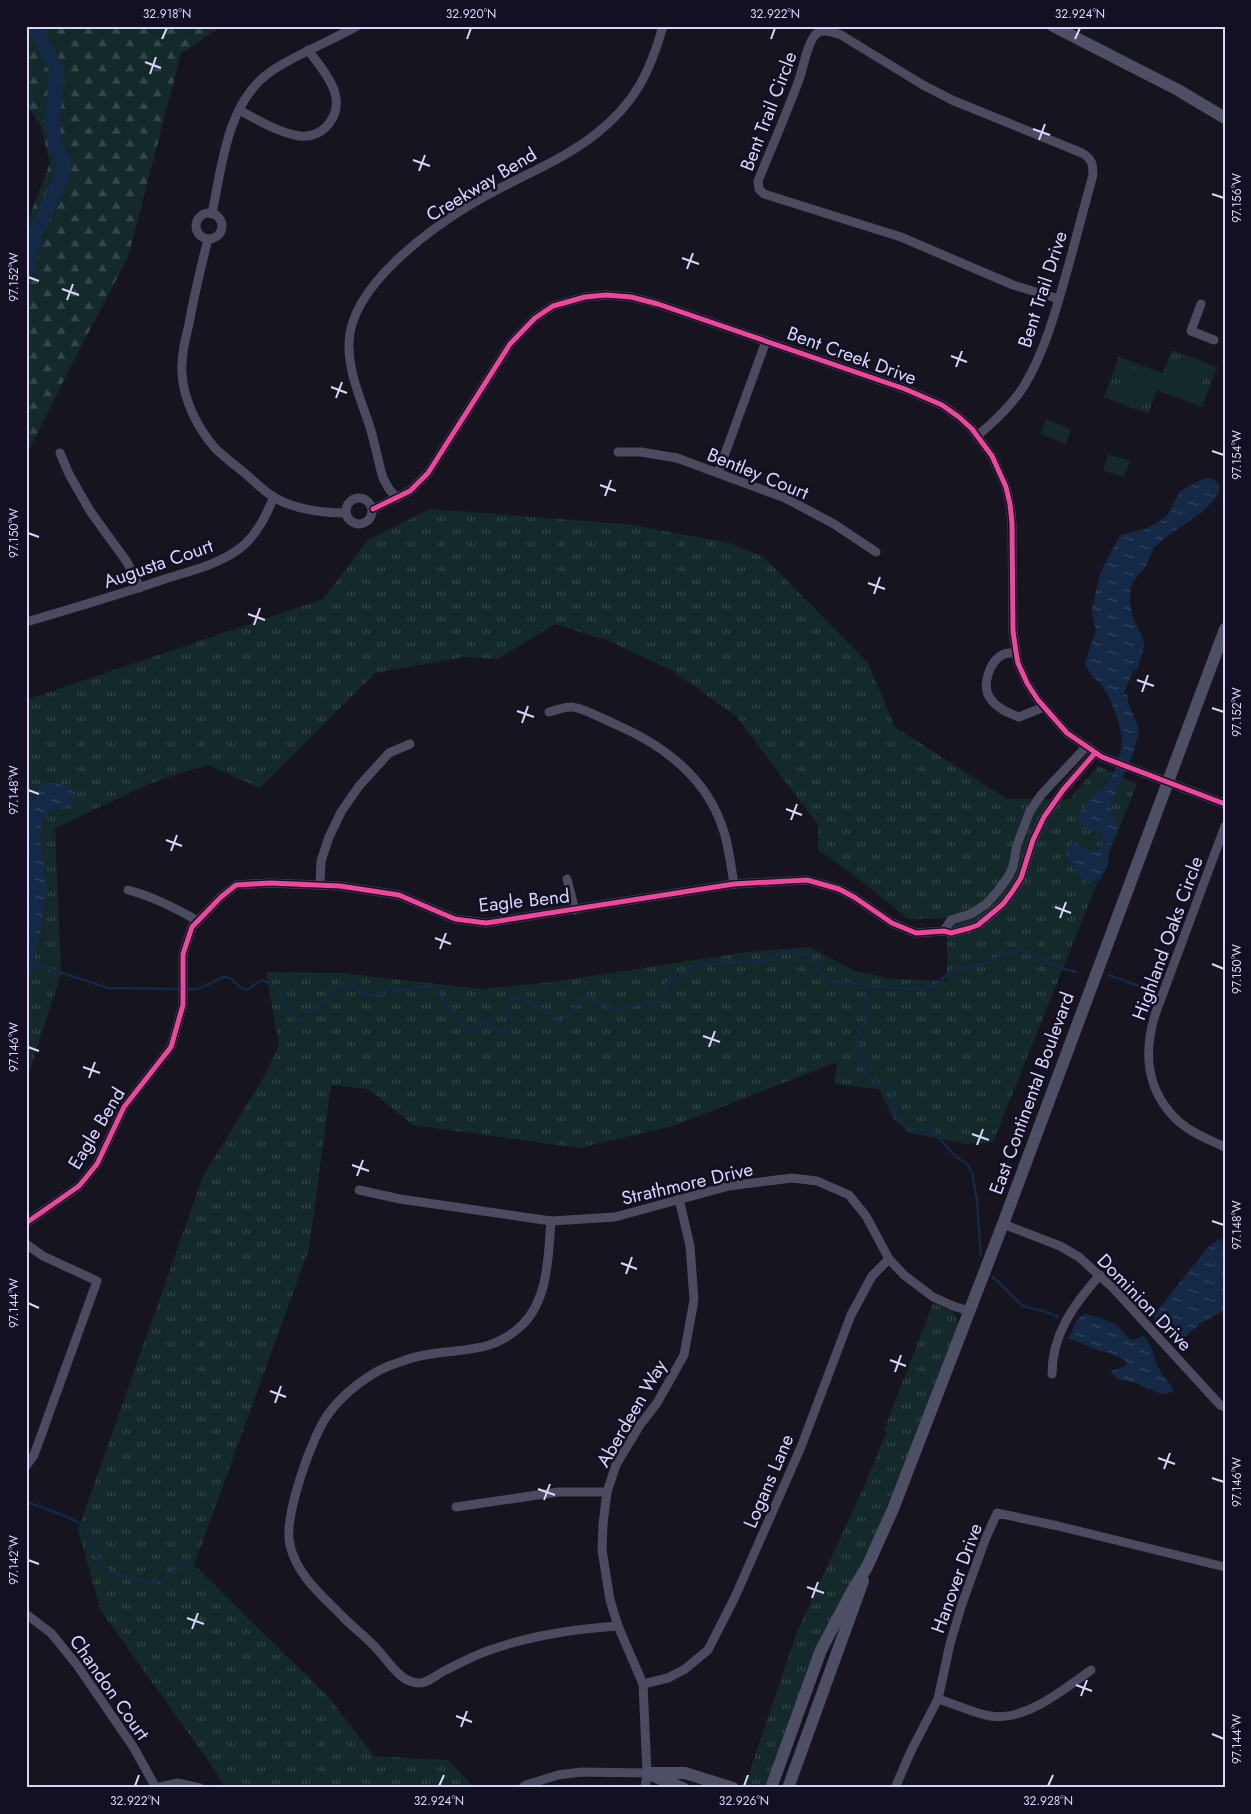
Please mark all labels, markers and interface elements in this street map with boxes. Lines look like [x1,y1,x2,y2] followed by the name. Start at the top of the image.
[143,5,191,23] text: 32.918°N
[446,5,496,23] text: 32.920°N
[750,5,800,23] text: 32.922°N
[1055,5,1105,23] text: 32.924°N
[733,47,804,175] street label: Bent Trail Circle
[421,141,542,228] street label: Creekway Bend
[1228,173,1246,223] text: 97.156°W
[1011,227,1074,351] street label: Bent Trail Drive
[5,252,23,302] text: 97.152°W
[783,320,920,391] street label: Bent Creek Drive
[1228,430,1246,480] text: 97.154°W
[703,441,813,506] street label: Bentley Court
[5,508,23,558] text: 97.150°W
[100,532,217,595] street label: Augusta Court
[1228,687,1246,737] text: 97.152°W
[5,765,23,815] text: 97.148°W
[1125,852,1210,1024] street label: Highland Oaks Circle
[477,882,571,919] street label: Eagle Bend
[1228,944,1246,994] text: 97.150°W
[982,988,1081,1198] street label: East Continental Boulevard
[5,1022,23,1072] text: 97.146°W
[61,1082,132,1174] street label: Eagle Bend
[619,1155,756,1212] street label: Strathmore Drive
[1228,1200,1246,1250] text: 97.148°W
[1091,1248,1198,1357] street label: Dominion Drive
[5,1278,23,1328] text: 97.144°W
[590,1354,673,1472] street label: Aberdeen Way
[737,1430,800,1532] street label: Logans Lane
[1228,1457,1246,1507] text: 97.146°W
[924,1519,989,1637] street label: Hanover Drive
[5,1535,23,1585] text: 97.142°W
[63,1629,156,1746] street label: Chandon Court
[1228,1714,1246,1764] text: 97.144°W
[110,1792,160,1810] text: 32.922°N
[414,1792,464,1810] text: 32.924°N
[719,1792,769,1810] text: 32.926°N
[1023,1792,1073,1810] text: 32.928°N

